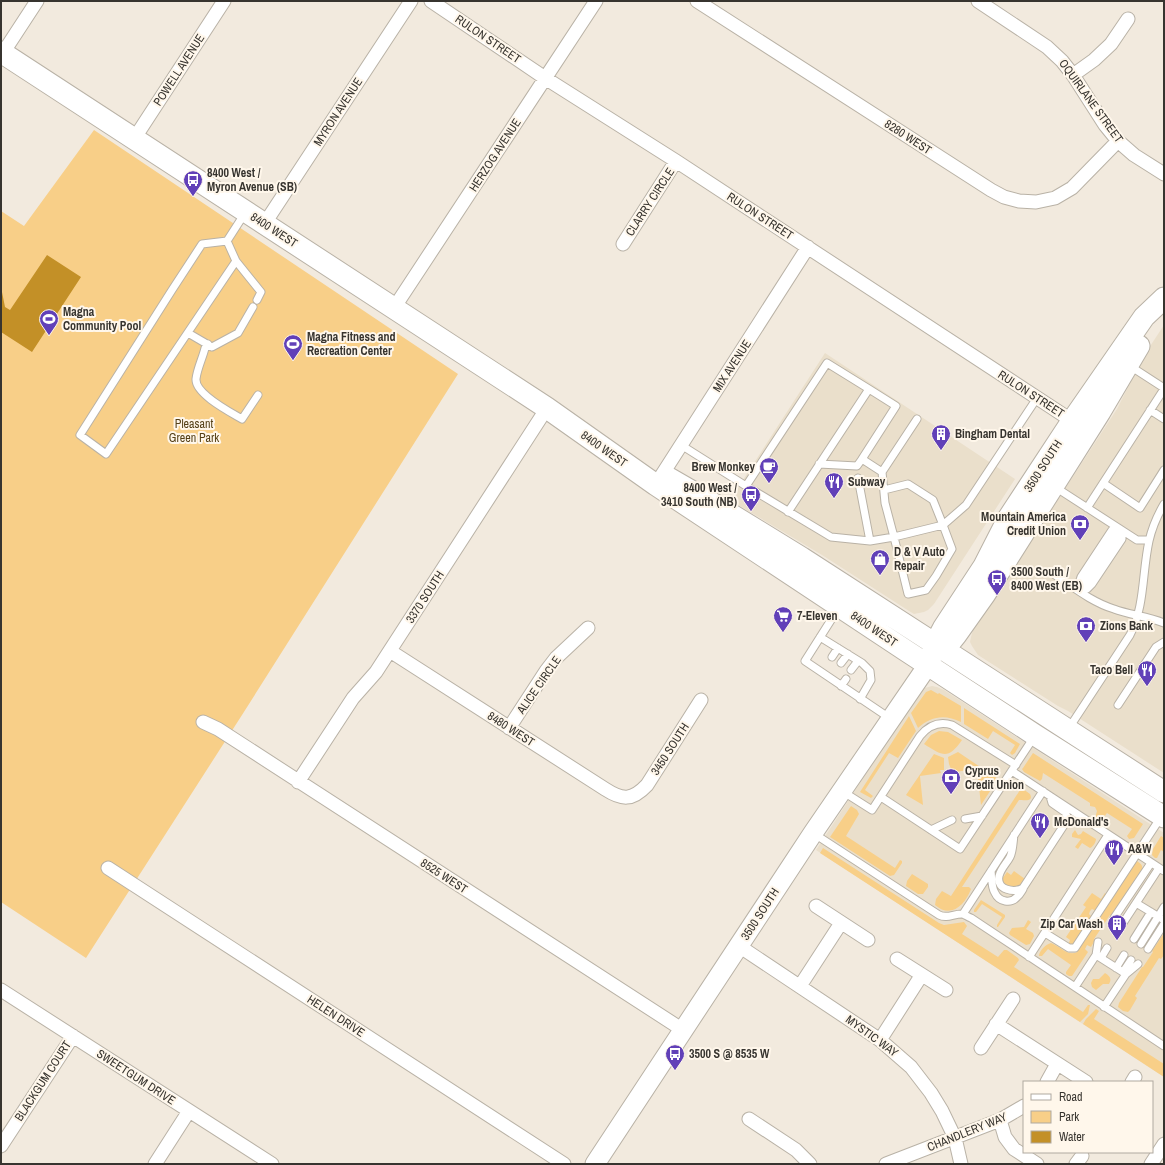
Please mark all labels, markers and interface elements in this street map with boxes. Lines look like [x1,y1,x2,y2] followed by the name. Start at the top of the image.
[452,11,524,67] street label: RULON STREET
[150,31,208,109] street label: POWELL AVENUE
[1055,56,1127,146] street label: OQUIRLANE STREET
[310,75,366,149] street label: MYRON AVENUE
[465,115,525,195] street label: HERZOG AVENUE
[881,116,935,158] street label: 8280 WEST
[207,165,297,195] place label: 8400 West / Myron Avenue (SB)
[622,165,678,239] street label: CLARRY CIRCLE
[182,169,204,197] bus stop icon: 8400 West / Myron Avenue (SB)
[724,189,796,243] street label: RULON STREET
[247,209,301,251] street label: 8400 WEST
[63,304,141,334] place label: Magna Community Pool
[38,308,60,336] sports icon: Magna Community Pool
[307,329,396,359] place label: Magna Fitness and Recreation Center
[282,333,304,361] sports icon: Magna Fitness and Recreation Center
[709,337,755,395] street label: MIX AVENUE
[995,367,1067,421] street label: RULON STREET
[169,416,219,446] park label: Pleasant Green Park
[930,423,952,451] building icon: Bingham Dental
[955,426,1030,442] place label: Bingham Dental
[578,427,630,471] street label: 8400 WEST
[1020,437,1066,495] street label: 3500 SOUTH
[758,456,780,484] cafe icon: Brew Monkey
[692,459,756,475] place label: Brew Monkey
[823,471,845,499] restaurant icon: Subway
[848,474,886,490] place label: Subway
[661,480,737,510] place label: 8400 West / 3410 South (NB)
[740,484,762,512] bus stop icon: 8400 West / 3410 South (NB)
[981,509,1067,539] place label: Mountain America Credit Union
[1069,513,1091,541] bank icon: Mountain America Credit Union
[894,544,945,574] place label: D & V Auto Repair
[869,548,891,576] shop icon: D & V Auto Repair
[1011,564,1082,594] place label: 3500 South / 8400 West (EB)
[402,568,448,626] street label: 3370 SOUTH
[986,568,1008,596] bus stop icon: 3500 South / 8400 West (EB)
[772,605,794,633] supermarket icon: 7-Eleven
[797,608,837,624] place label: 7-Eleven
[848,608,900,650] street label: 8400 WEST
[1075,615,1097,643] bank icon: Zions Bank
[1100,618,1154,634] place label: Zions Bank
[513,653,565,718] street label: ALICE CIRCLE
[1136,659,1158,687] restaurant icon: Taco Bell
[1090,662,1133,678] place label: Taco Bell
[484,708,538,750] street label: 8480 WEST
[647,720,693,778] street label: 3450 SOUTH
[965,763,1024,793] place label: Cyprus Credit Union
[940,767,962,795] bank icon: Cyprus Credit Union
[1029,811,1051,839] restaurant icon: McDonald's
[1054,814,1109,830] place label: McDonald's
[1103,838,1125,866] restaurant icon: A&W
[1128,841,1152,857] place label: A&W
[417,855,471,897] street label: 8525 WEST
[737,885,783,943] street label: 3500 SOUTH
[1106,913,1128,941] building icon: Zip Car Wash
[1040,916,1103,932] place label: Zip Car Wash
[304,991,368,1041] street label: HELEN DRIVE
[843,1012,902,1061] street label: MYSTIC WAY
[11,1038,75,1124] street label: BLACKGUM COURT
[664,1043,686,1071] bus stop icon: 3500 S @ 8535 W
[94,1046,178,1108] street label: SWEETGUM DRIVE
[689,1046,770,1062] place label: 3500 S @ 8535 W
[1023,1081,1153,1153] legend
[1059,1089,1083,1105] text: Road
[925,1109,1010,1155] street label: CHANDLERY WAY
[1059,1109,1079,1125] text: Park
[1059,1129,1086,1145] text: Water

